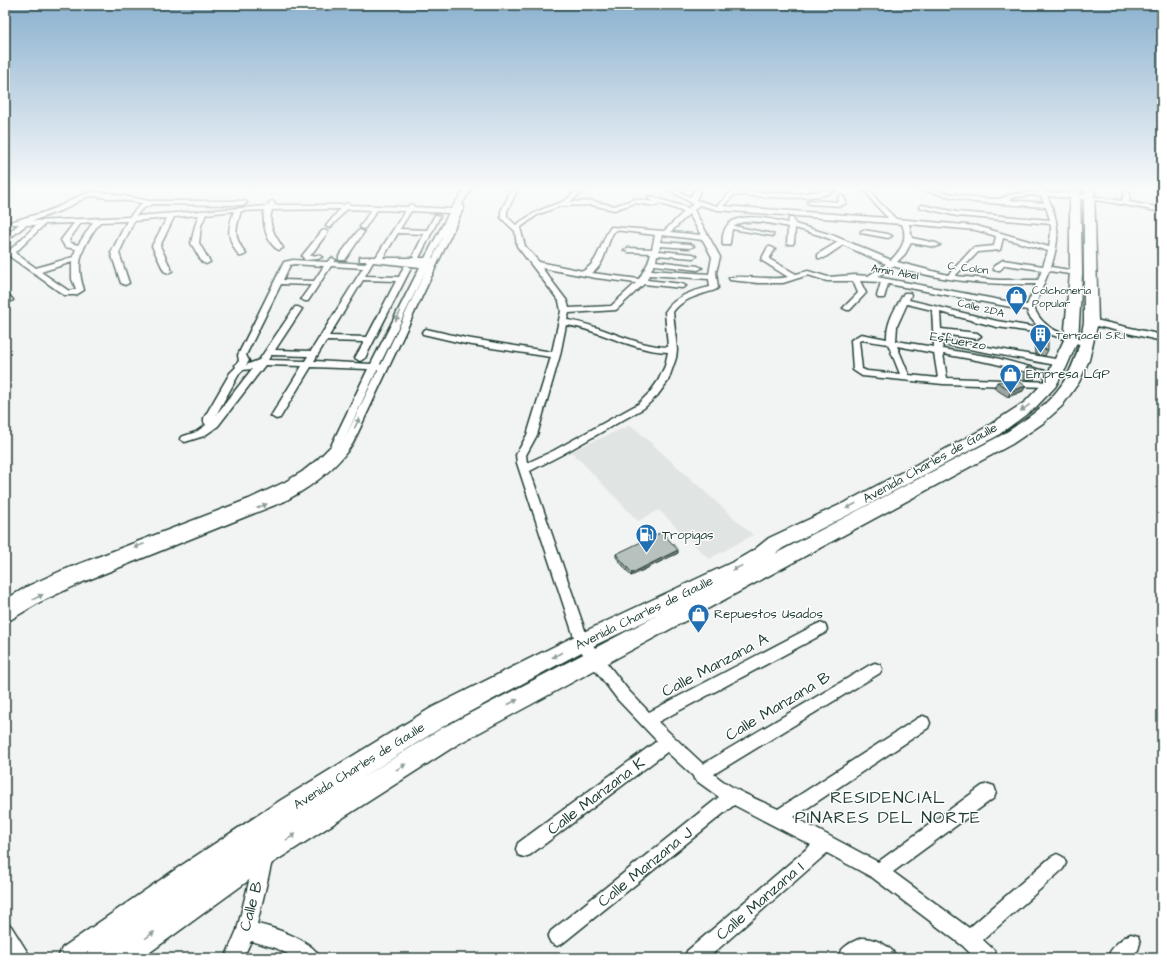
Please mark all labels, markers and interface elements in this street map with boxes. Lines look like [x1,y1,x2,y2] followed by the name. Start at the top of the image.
[947,258,990,278] street label: C. Colon
[870,260,920,284] street label: Amin Abel
[1004,283,1030,316] shop icon: Colchoneria Popular
[1032,283,1091,311] place label: Colchoneria Popular
[956,295,1006,321] street label: Calle 2DA
[395,310,402,322] one-way arrow
[1028,322,1054,355] building icon: Terracel S.R.I
[929,327,988,355] street label: Esfuerzo
[1056,328,1126,343] place label: Terracel S.R.I
[997,361,1023,394] shop icon: Empresa LGP
[1026,365,1111,383] place label: Empresa LGP
[1020,404,1031,412] one-way arrow
[354,417,361,429] one-way arrow
[859,418,1001,508] street label: Avenida Charles de Gaulle
[257,502,269,508] one-way arrow
[845,503,857,509] one-way arrow
[634,522,660,555] fuel station icon: Tropigas
[662,526,714,545] place label: Tropigas
[132,543,144,549] one-way arrow
[731,565,743,571] one-way arrow
[572,572,716,654] street label: Avenida Charles de Gaulle
[33,594,44,600] one-way arrow
[685,601,711,634] shop icon: Repuestos Usados
[714,605,823,623] place label: Repuestos Usados
[658,628,772,702] street label: Calle Manzana A
[551,652,563,658] one-way arrow
[721,666,835,746] street label: Calle Manzana B
[507,698,519,705] one-way arrow
[290,718,428,814] street label: Avenida Charles de Gaulle
[543,752,650,840] street label: Calle Manzana K
[396,763,406,771] one-way arrow
[795,786,981,830] district label: RESIDENCIAL PINARES DEL NORTE
[593,822,697,912] street label: Calle Manzana J
[285,833,297,840] one-way arrow
[711,857,809,945] street label: Calle Manzana I
[234,878,268,933] street label: Calle B
[145,931,155,939] one-way arrow

